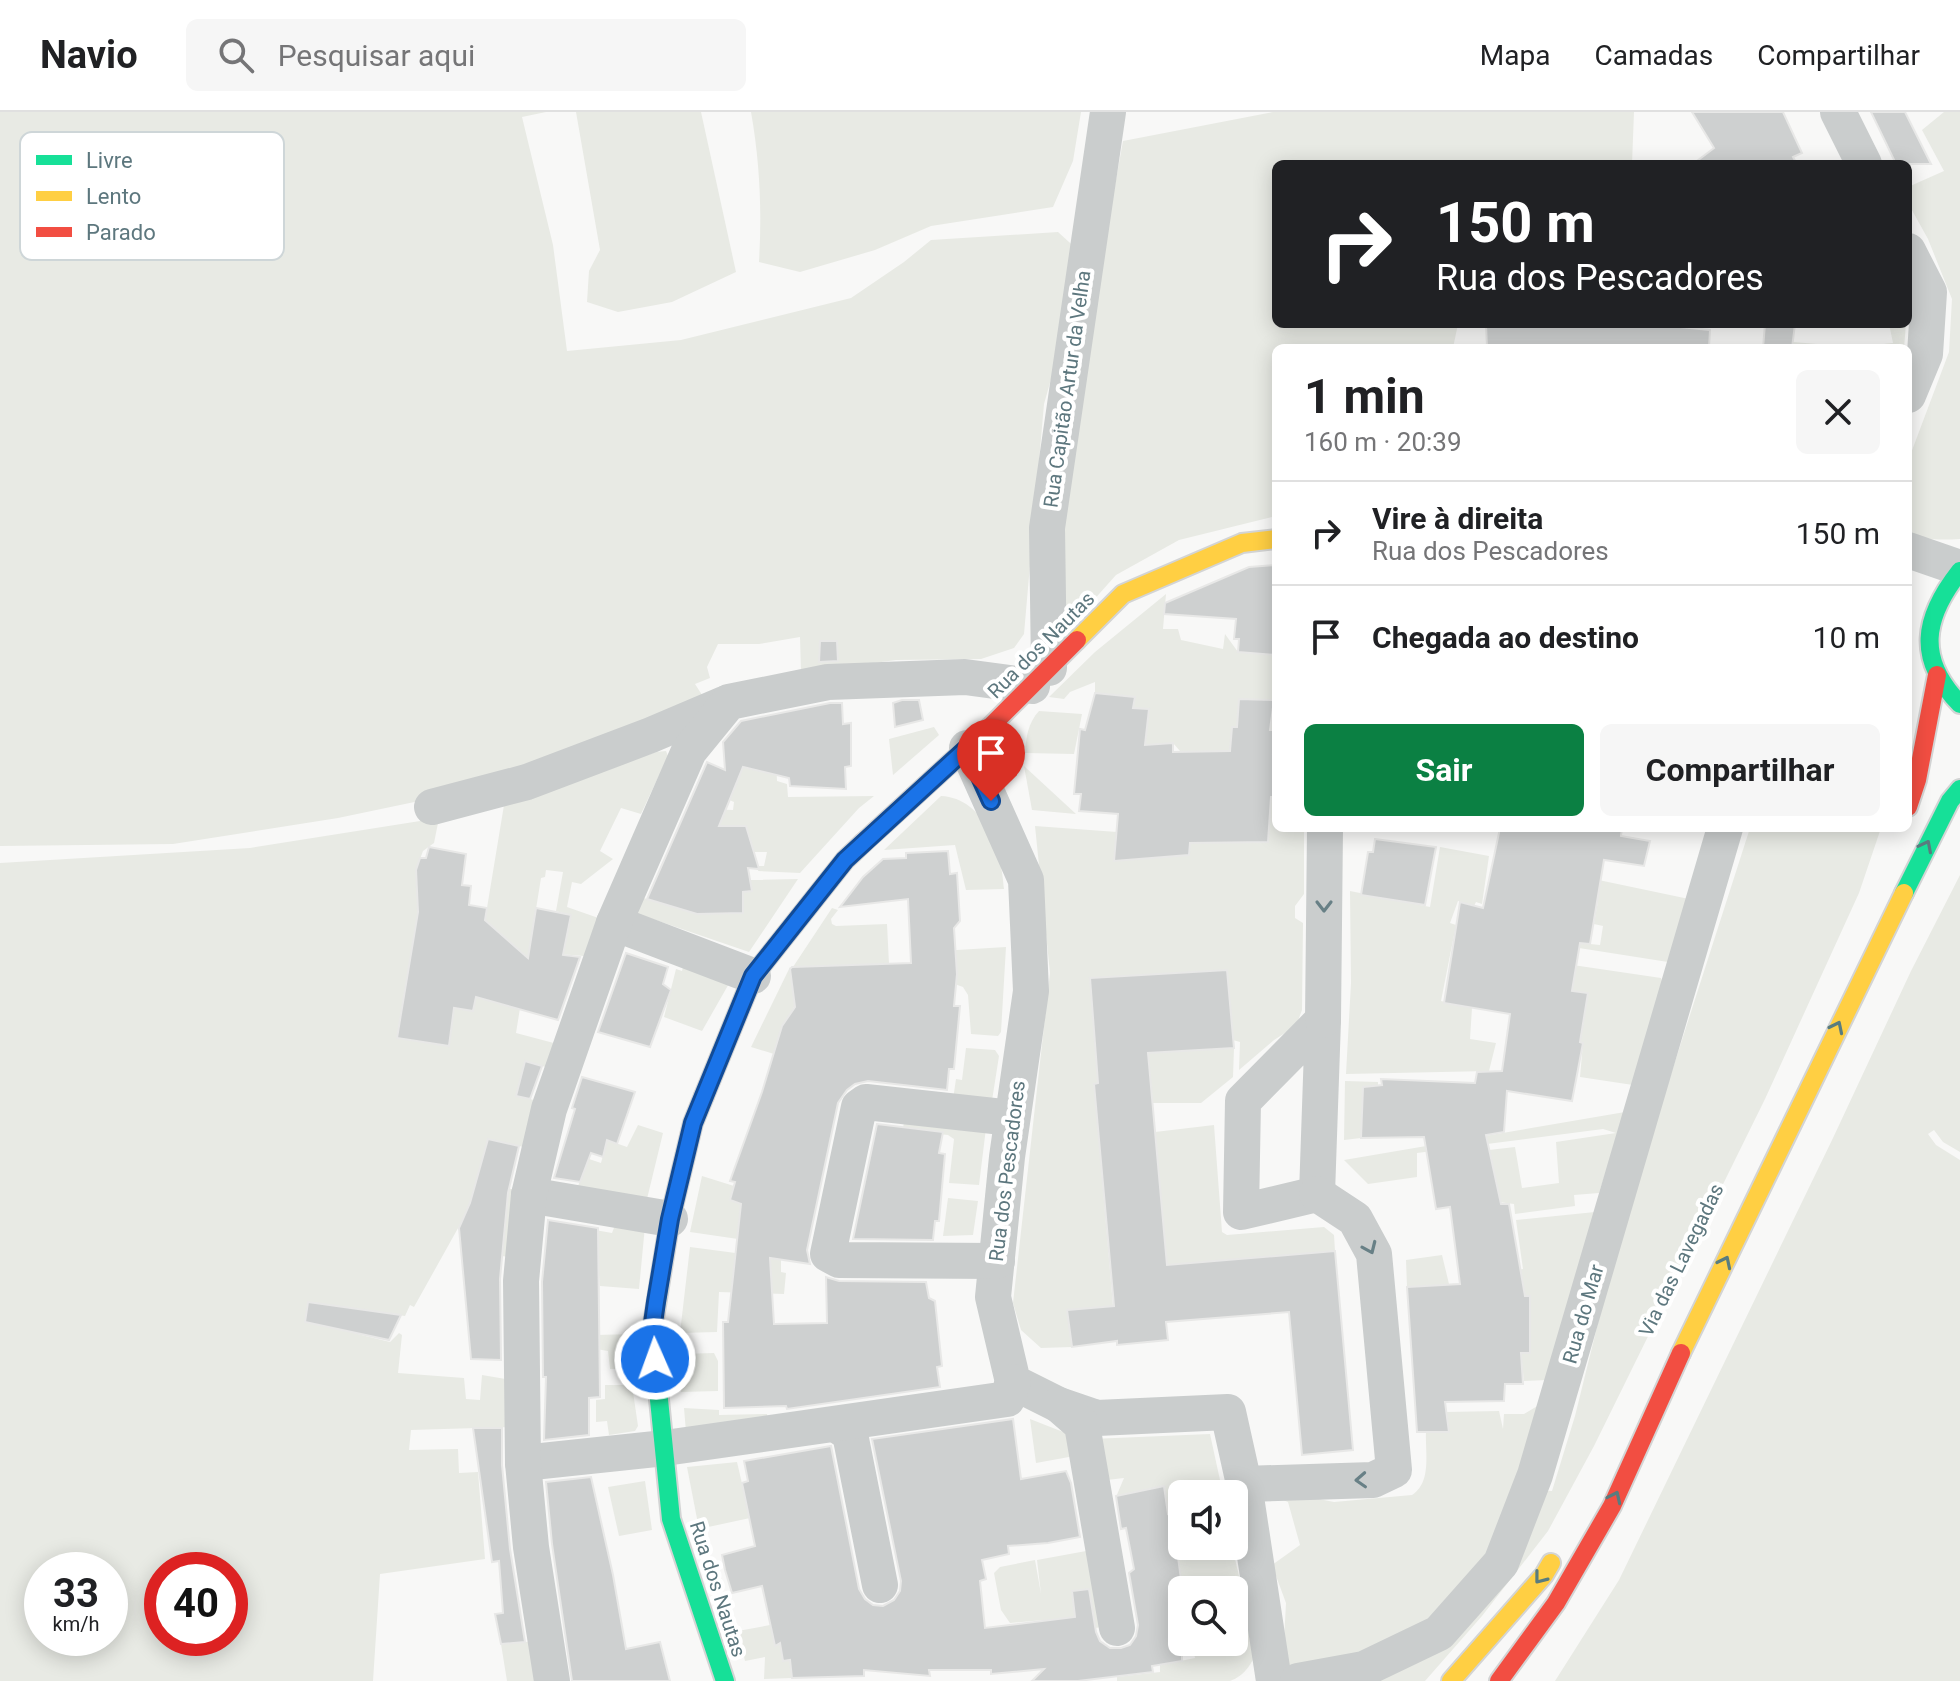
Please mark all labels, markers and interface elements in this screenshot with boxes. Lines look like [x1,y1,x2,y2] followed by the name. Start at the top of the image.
[186,19,746,91] search box
[40,33,138,77] text: Navio
[214,33,258,77] icon: search
[278,38,475,73] text: Pesquisar aqui
[1480,39,1550,72] text: Mapa
[1594,39,1713,72] text: Camadas
[1757,39,1920,72] text: Compartilhar
[20,132,284,260] legend
[86,148,133,173] text: Livre
[86,184,141,209] text: Lento
[1436,190,1595,256] text: 150 m
[1304,192,1408,296] icon: right
[86,220,156,245] text: Parado
[1436,257,1764,299] text: Rua dos Pescadores
[1038,269,1096,509] street label: Rua Capitão Artur da Velha
[1304,368,1425,425] text: 1 min
[1796,370,1880,454] button: close
[1304,427,1462,457] text: 160 m · 20:39
[1372,501,1543,536] text: Vire à direita
[1304,511,1348,555] icon: right
[1796,516,1880,551] text: 150 m
[1372,536,1609,566] text: Rua dos Pescadores
[983,587,1099,703] street label: Rua dos Nautas
[1304,615,1348,659] icon: arrive
[1372,620,1639,655] text: Chegada ao destino
[1813,620,1880,655] text: 10 m
[957,719,1025,801] pin
[1304,724,1584,816] button: Sair
[1600,724,1880,816] button: Compartilhar
[969,731,1013,775] icon: arrive
[1917,840,1932,855] one-way arrow
[1315,900,1332,913] one-way arrow
[1827,1021,1843,1036] one-way arrow
[984,1079,1030,1263] street label: Rua dos Pescadores
[1634,1180,1728,1340] street label: Via das Lavegadas
[1360,1239,1376,1254] one-way arrow
[1715,1255,1731,1270] one-way arrow
[1557,1261,1609,1366] street label: Rua do Mar
[613,1317,697,1401] position arrow
[1354,1471,1367,1488] one-way arrow
[1168,1480,1248,1656] map controls
[1168,1480,1248,1560] button: sound
[1606,1491,1622,1506] one-way arrow
[685,1518,751,1660] street label: Rua dos Nautas
[144,1552,248,1656] speed limit sign: 40
[1535,1569,1549,1584] one-way arrow
[53,1570,99,1617] text: 33
[1168,1576,1248,1656] button: search
[53,1612,99,1636] text: km/h

